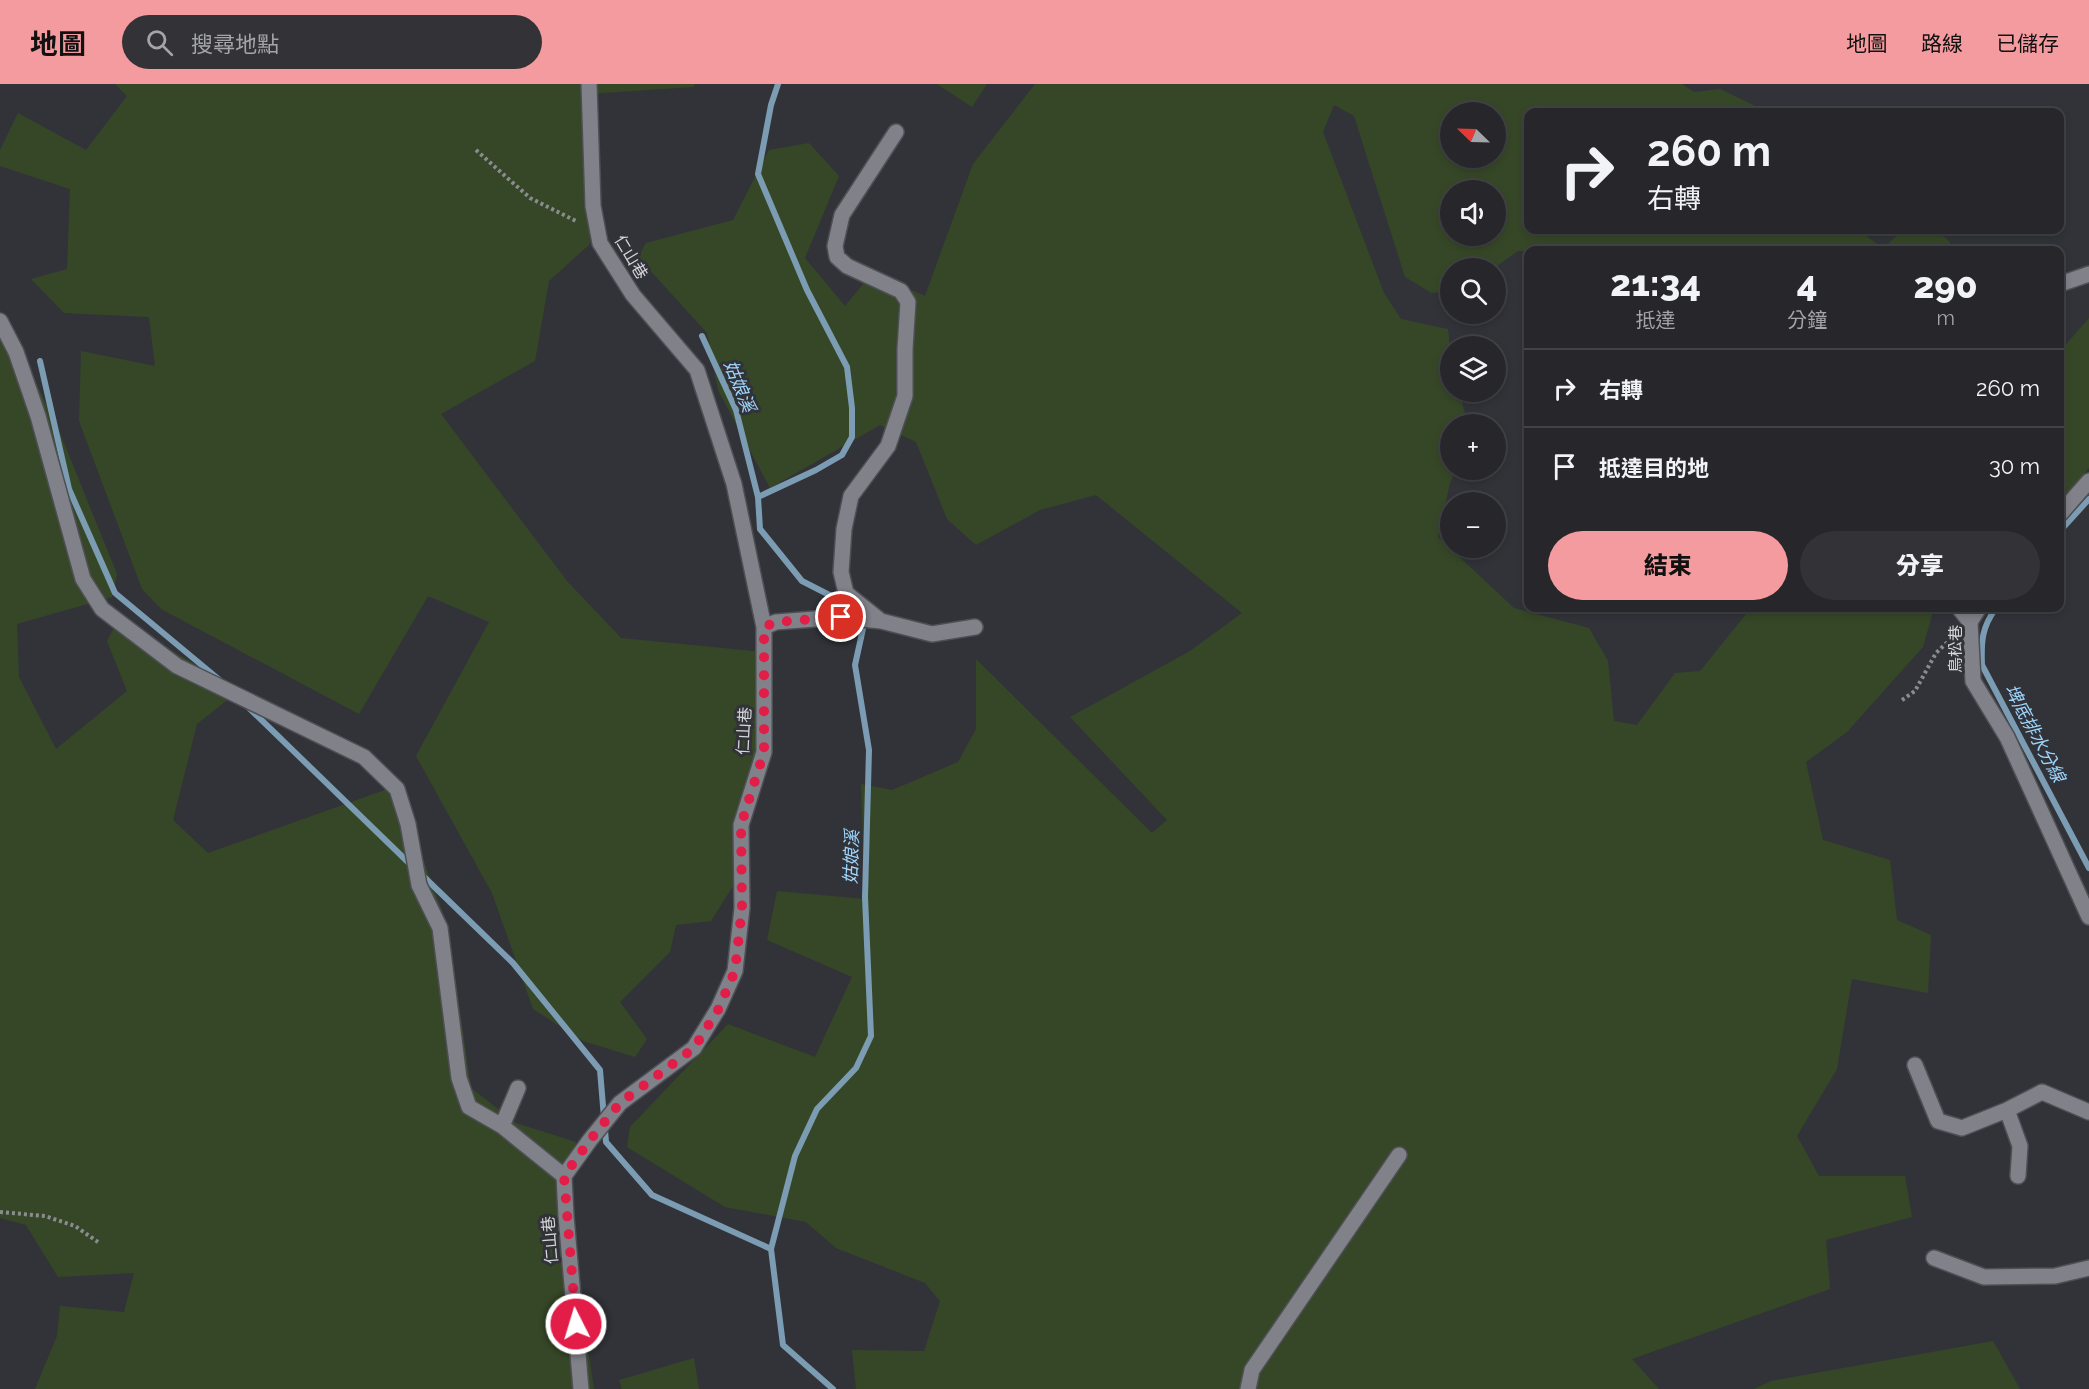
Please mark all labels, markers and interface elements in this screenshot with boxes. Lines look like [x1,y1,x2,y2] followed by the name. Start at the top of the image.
[122,15,542,69] search box
[143,26,176,59] icon: search
[30,28,86,61] text: 地圖
[191,31,279,57] text: 搜尋地點
[1846,31,1888,56] text: 地圖
[1921,31,1963,56] text: 路線
[1996,31,2059,56] text: 已儲存
[1440,102,1506,168] north arrow
[1440,102,1506,558] map controls
[1647,127,1771,176] text: 260 m
[1548,132,1626,210] icon: right
[1440,180,1506,246] button: sound
[1647,183,1701,214] text: 右轉
[610,232,652,282] street label: 仁山巷
[1440,258,1506,324] button: search
[1610,262,1701,304] text: 21:34
[1797,262,1818,304] text: 4
[1913,264,1978,306] text: 290
[1936,306,1955,330] text: m
[1636,308,1676,332] text: 抵達
[1787,308,1827,332] text: 分鐘
[1440,336,1506,402] button: layers
[720,357,761,418] water label: 姑娘溪
[1548,372,1581,405] icon: right
[1976,375,2040,401] text: 260 m
[1599,377,1643,403] text: 右轉
[1440,414,1506,480] button: +
[1548,450,1581,483] icon: arrive
[1989,453,2040,479] text: 30 m
[1599,455,1709,481] text: 抵達目的地
[1440,492,1506,558] button: −
[1548,531,1788,600] button: 結束
[1800,531,2040,600] button: 分享
[815,591,866,642] pin
[824,600,857,633] icon: arrive
[1946,625,1965,673] street label: 鳥松巷
[2000,680,2071,787] water label: 埤底排水分線
[733,707,755,755] street label: 仁山巷
[840,827,863,884] water label: 姑娘溪
[538,1215,562,1265] street label: 仁山巷
[544,1292,608,1356] position arrow

